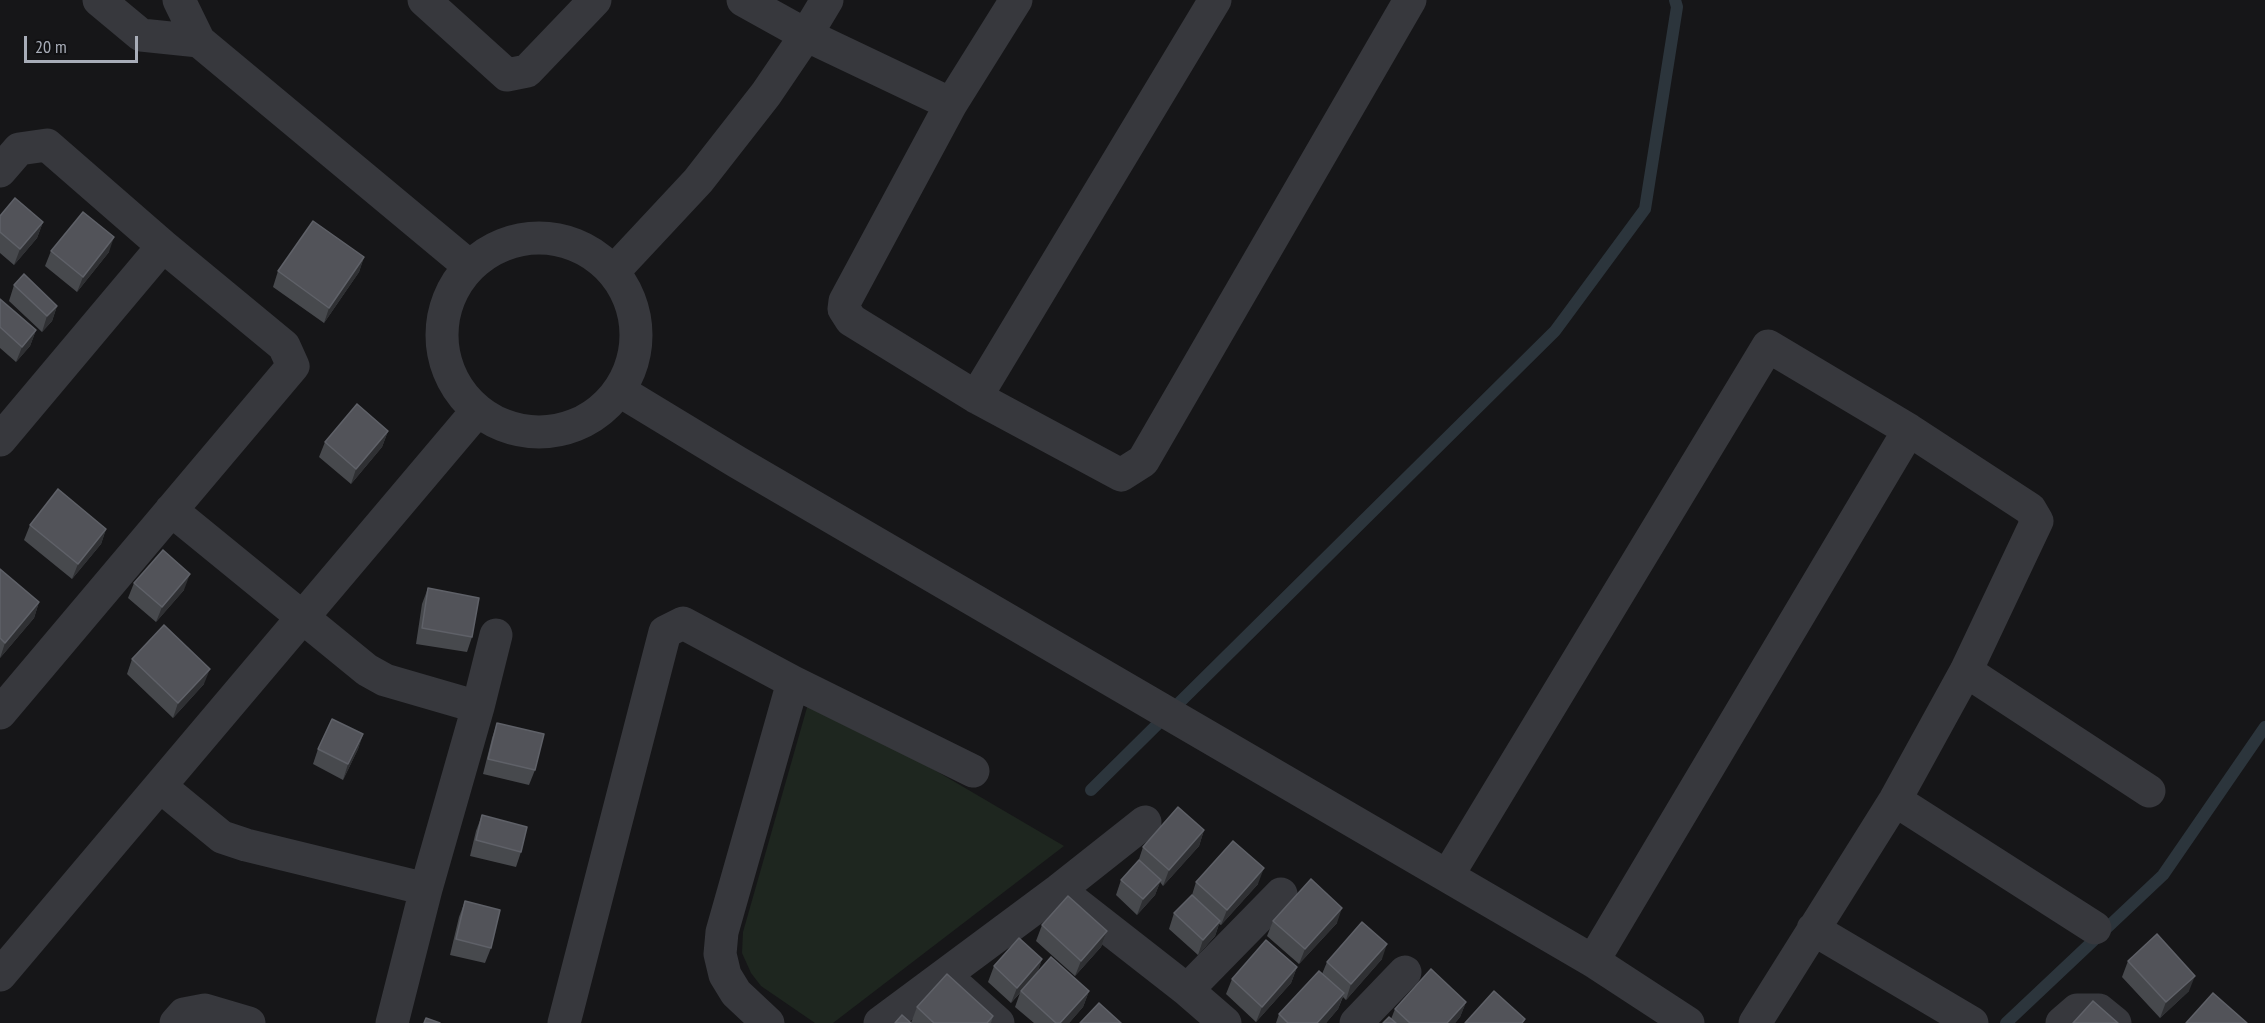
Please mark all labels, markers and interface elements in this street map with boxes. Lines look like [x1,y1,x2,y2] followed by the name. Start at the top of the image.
[27,24,141,62] scale bar
[35,35,67,58] text: 20 m

